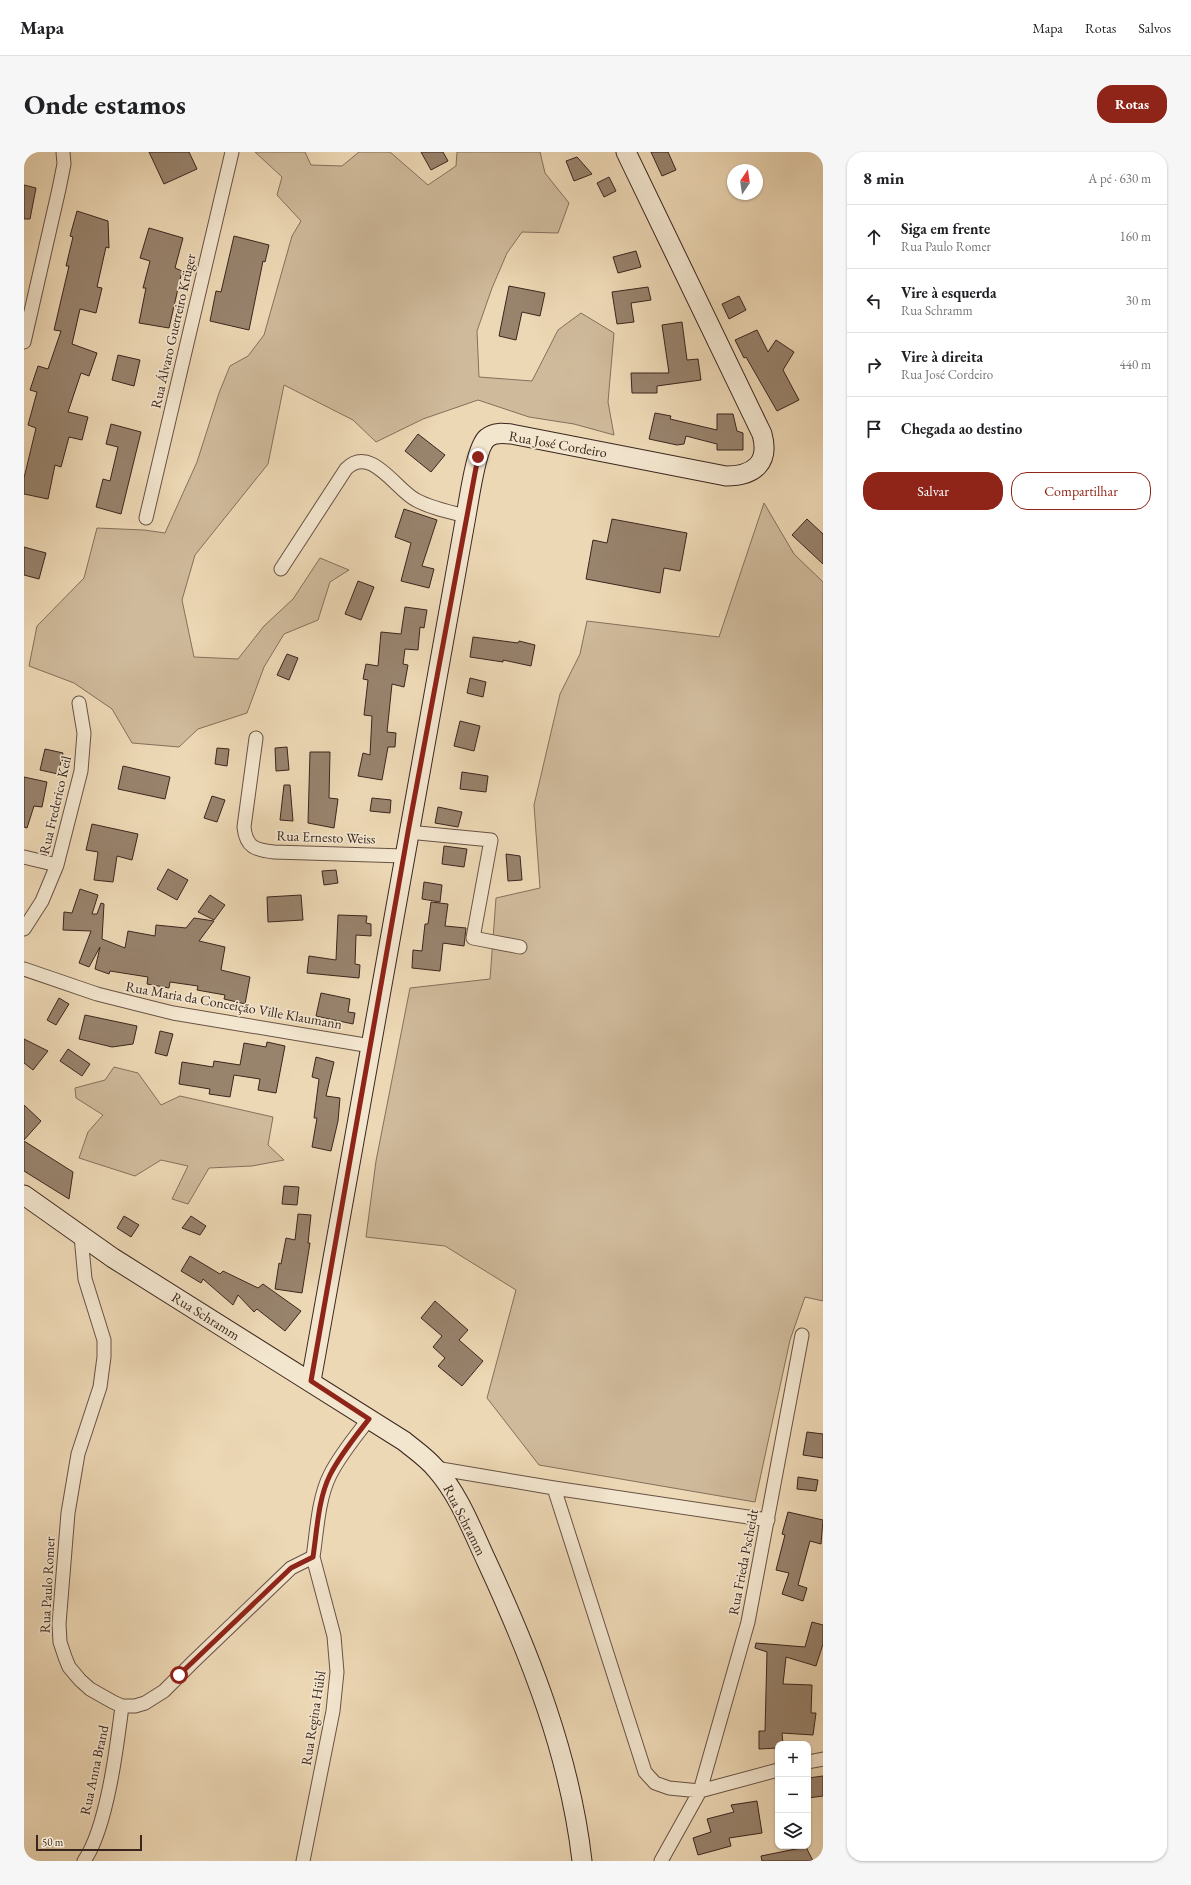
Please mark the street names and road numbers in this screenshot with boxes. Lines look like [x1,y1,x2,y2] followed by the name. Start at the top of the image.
[146,252,200,410] street label: Rua Álvaro Guerreiro Krüger
[508,427,609,462] street label: Rua José Cordeiro
[35,753,75,856] street label: Rua Frederico Keil
[276,826,376,848] street label: Rua Ernesto Weiss
[124,977,344,1033] street label: Rua Maria da Conceição Ville Klaumann
[168,1288,244,1344] street label: Rua Schramm
[439,1482,491,1559] street label: Rua Schramm
[724,1507,762,1616] street label: Rua Frieda Pscheidt
[35,1536,59,1634] street label: Rua Paulo Romer
[297,1669,329,1767] street label: Rua Regina Hübl
[76,1722,113,1817] street label: Rua Anna Brand

